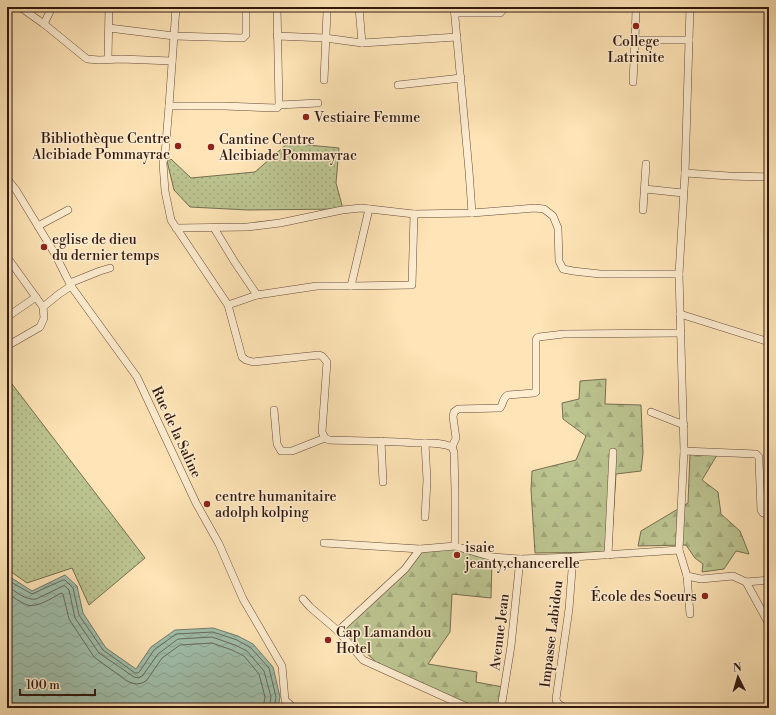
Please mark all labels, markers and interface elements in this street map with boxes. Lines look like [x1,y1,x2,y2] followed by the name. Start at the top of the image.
[631,21,641,31] marker: College Latrinite
[608,33,664,67] place label: College Latrinite
[313,109,420,127] place label: Vestiaire Femme
[301,112,311,122] marker: Vestiaire Femme
[31,130,170,164] place label: Bibliothèque Centre Alcibiade Pommayrac
[218,131,357,165] place label: Cantine Centre Alcibiade Pommayrac
[173,141,183,151] marker: Bibliothèque Centre Alcibiade Pommayrac
[206,142,216,152] marker: Cantine Centre Alcibiade Pommayrac
[52,231,159,265] place label: eglise de dieu du dernier temps
[39,242,49,252] marker: eglise de dieu du dernier temps
[147,384,205,481] street label: Rue de la Saline
[215,488,337,522] place label: centre humanitaire adolph kolping
[202,499,212,509] marker: centre humanitaire adolph kolping
[464,539,580,573] place label: isaie jeanty,chancerelle
[452,550,462,560] marker: isaie jeanty,chancerelle
[536,580,567,689] street label: Impasse Labidou
[591,586,697,606] place label: École des Soeurs
[700,591,710,601] marker: École des Soeurs
[486,592,514,673] street label: Avenue Jean
[336,624,432,658] place label: Cap Lamandou Hotel
[323,635,333,645] marker: Cap Lamandou Hotel
[718,657,758,697] north arrow
[732,661,742,675] text: N
[20,671,95,697] scale bar
[26,678,60,693] text: 100 m

